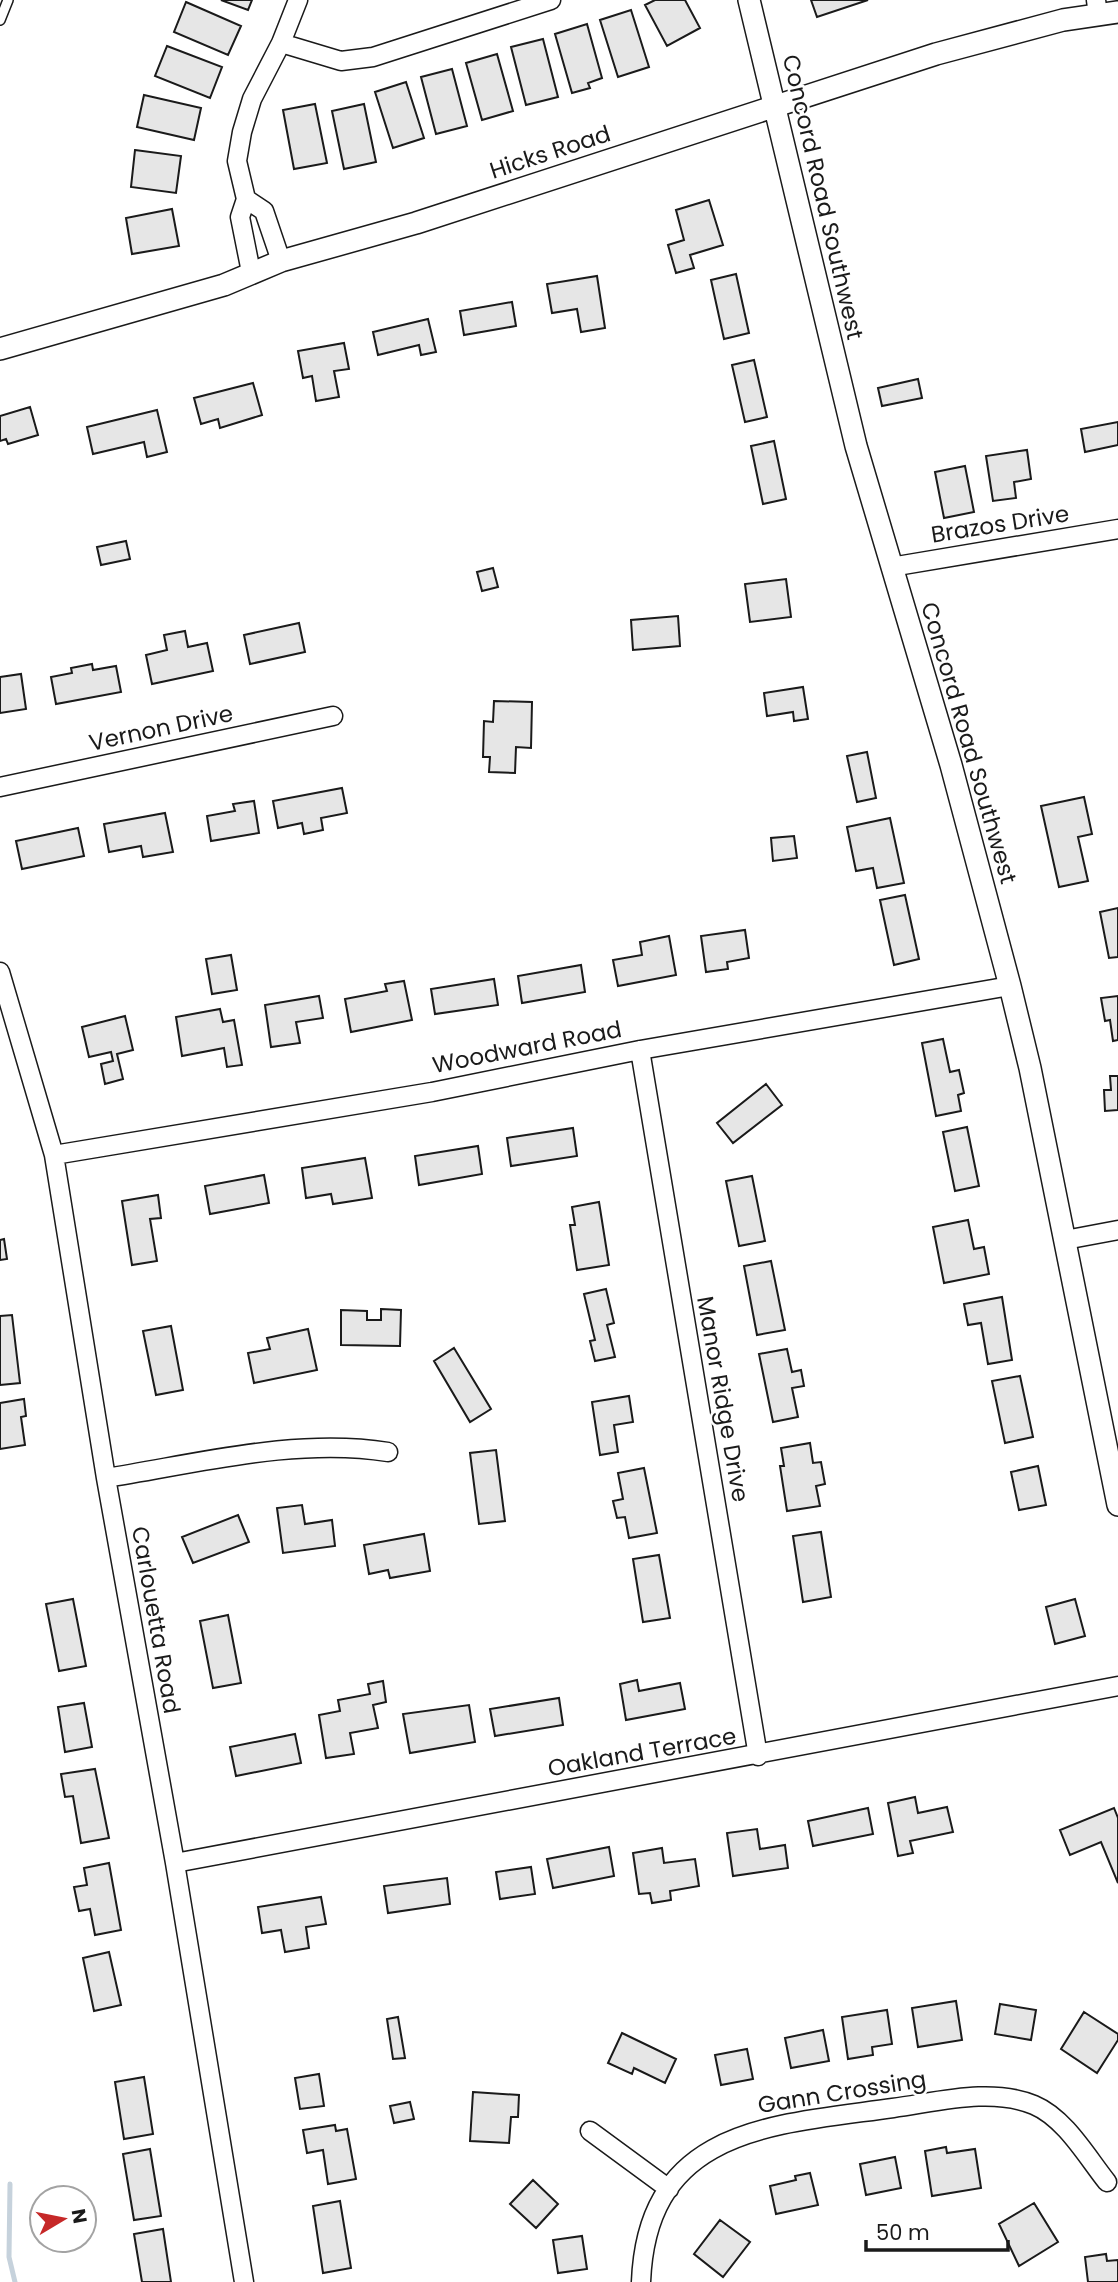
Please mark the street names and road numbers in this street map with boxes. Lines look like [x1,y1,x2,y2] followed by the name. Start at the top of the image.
[775,51,871,343] street label: Concord Road Southwest
[485,117,615,187] street label: Hicks Road
[929,497,1071,551] street label: Brazos Drive
[913,598,1025,888] street label: Concord Road Southwest
[86,697,236,759] street label: Vernon Drive
[430,1013,624,1081] street label: Woodward Road
[689,1294,757,1504] street label: Manor Ridge Drive
[124,1524,188,1716] street label: Carlouetta Road
[545,1720,739,1784] street label: Oakland Terrace
[756,2063,928,2121] street label: Gann Crossing

